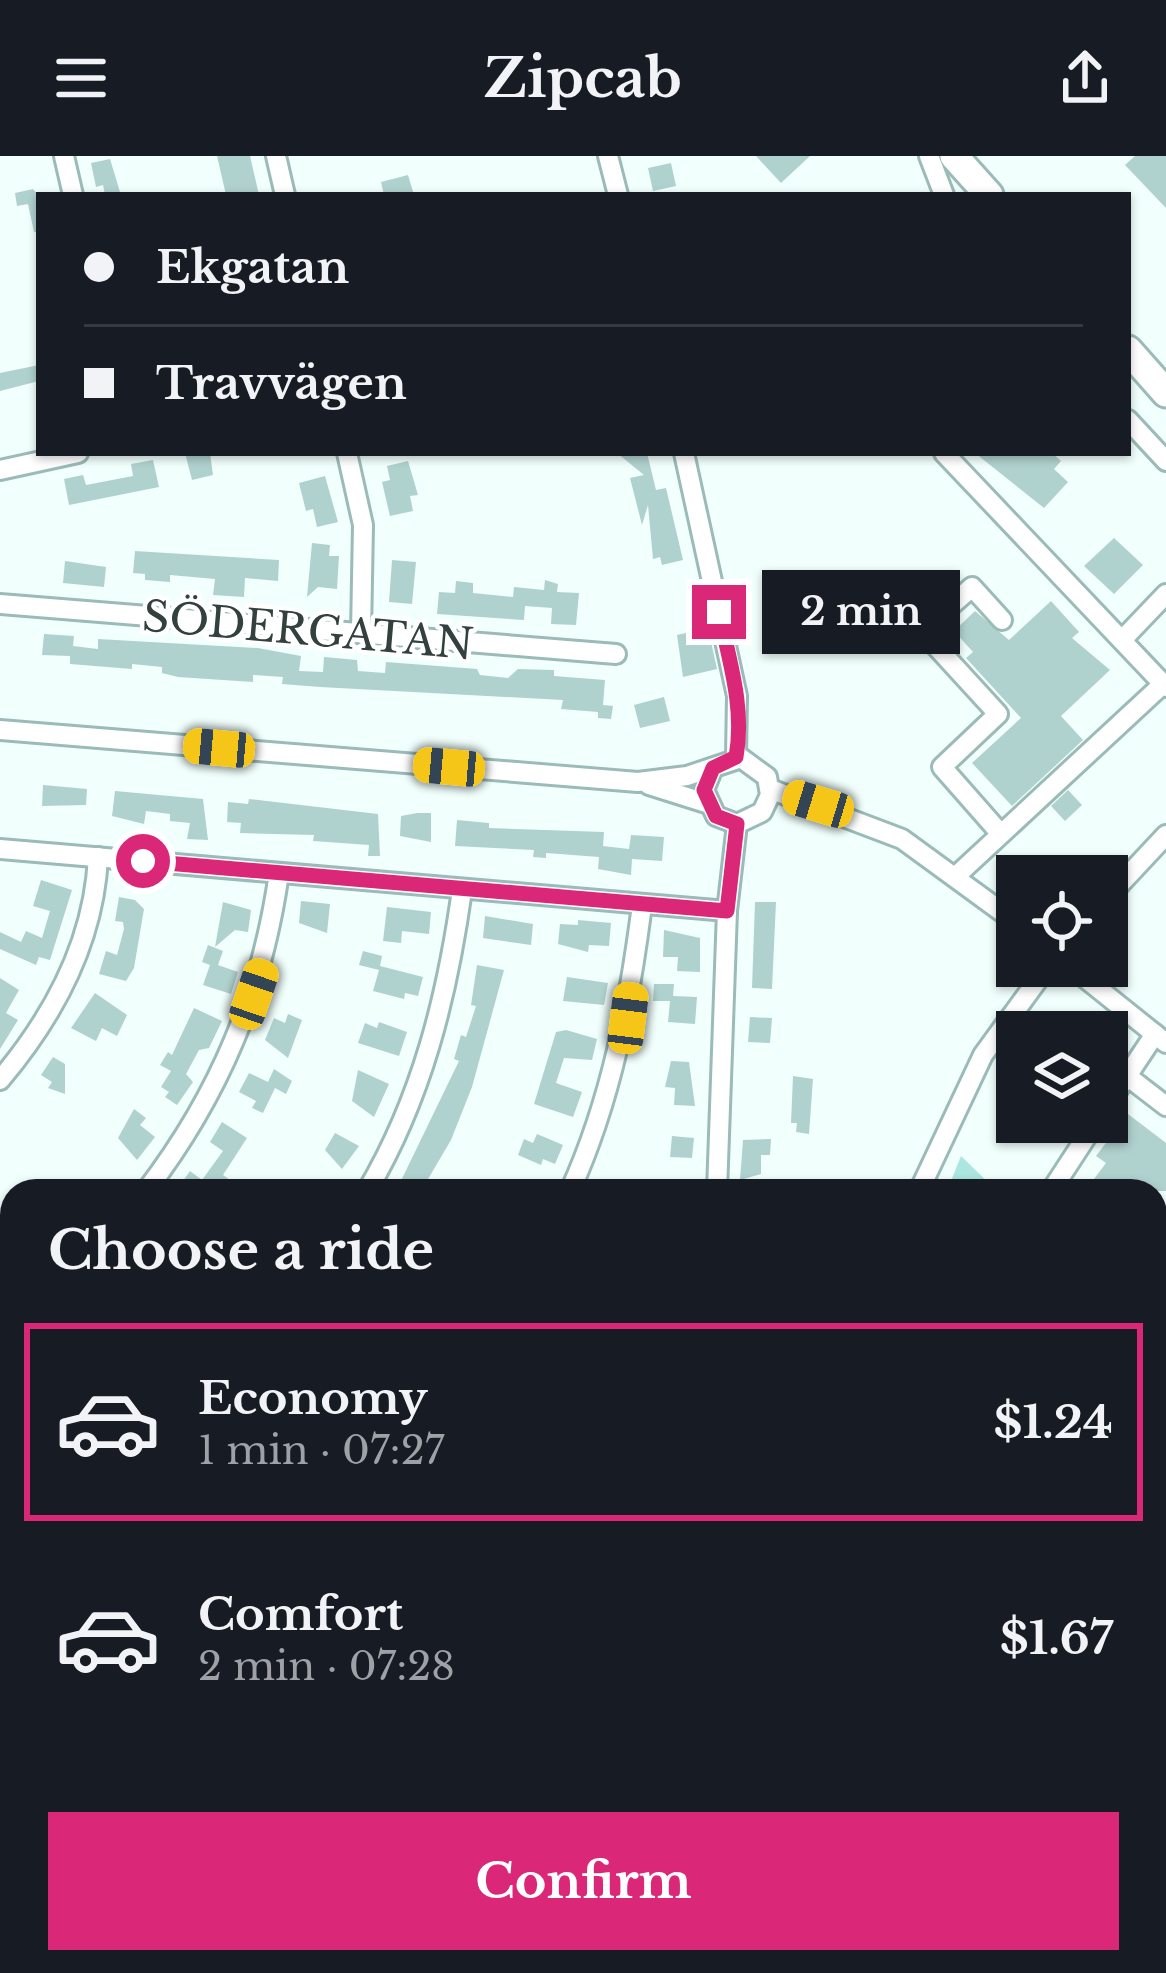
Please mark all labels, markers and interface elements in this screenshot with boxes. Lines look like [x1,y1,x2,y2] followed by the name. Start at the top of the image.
[48,45,114,111] icon: menu
[484,45,682,112] text: Zipcab
[1052,45,1118,111] icon: share
[156,239,349,295] text: Ekgatan
[156,355,407,411] text: Travvägen
[761,570,959,654] callout: 2 min
[692,585,746,639] route end
[800,587,922,636] text: 2 min
[140,590,476,670] street label: SÖDERGATAN
[182,727,256,769] car
[412,746,486,788] car
[778,776,858,832] car
[116,834,170,888] route start
[996,855,1128,1143] map controls
[996,855,1128,987] button: locate
[225,954,283,1034] car
[606,980,650,1056] car
[996,1011,1128,1143] button: layers
[48,1217,434,1284] text: Choose a ride
[54,1368,162,1476] icon: car
[198,1370,428,1426] text: Economy
[994,1394,1113,1450] text: $1.24
[198,1426,444,1475] text: 1 min · 07:27
[54,1584,162,1692] icon: car
[198,1586,403,1642] text: Comfort
[1000,1610,1113,1666] text: $1.67
[198,1642,455,1691] text: 2 min · 07:28
[48,1812,1119,1950] button: Confirm

